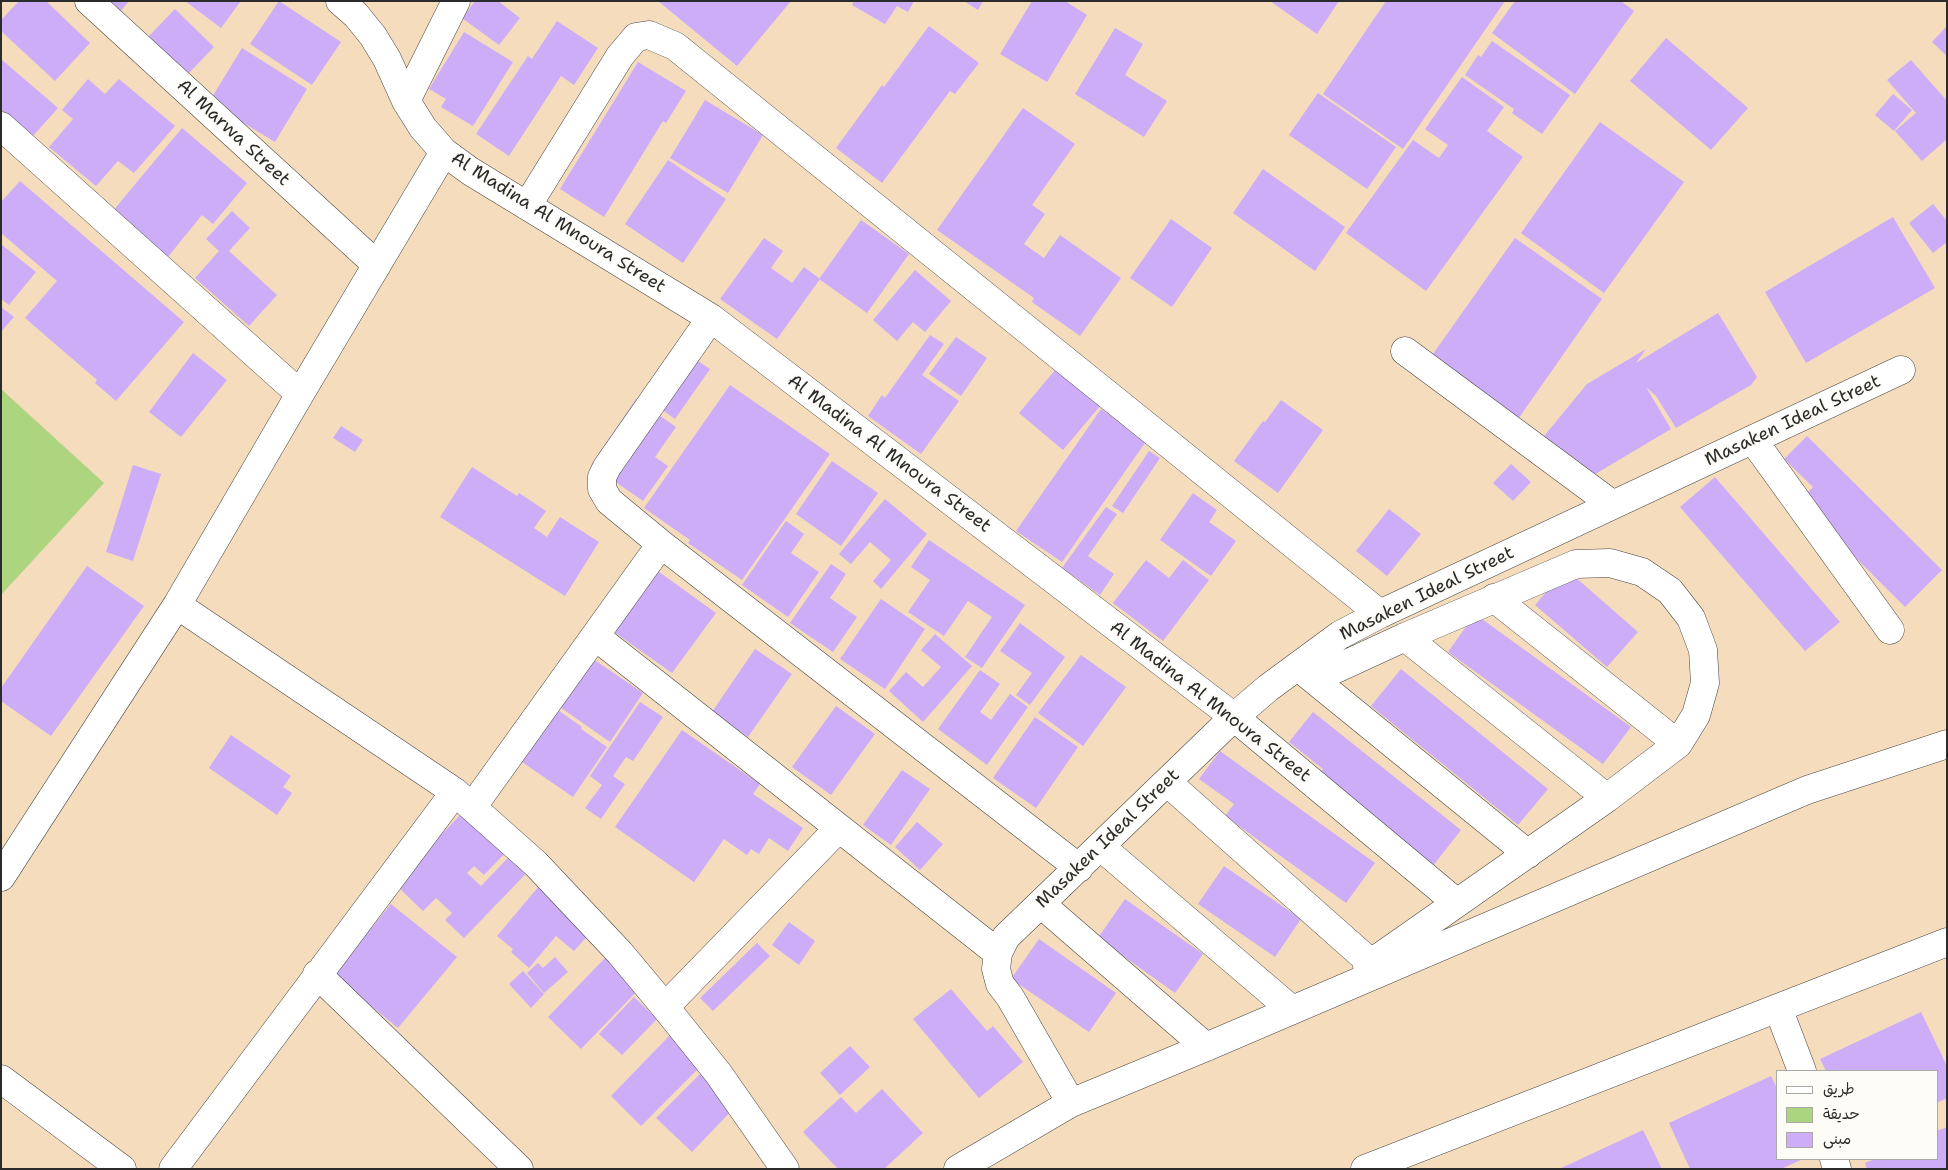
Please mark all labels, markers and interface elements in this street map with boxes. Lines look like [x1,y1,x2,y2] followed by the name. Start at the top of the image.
[172,75,294,191] street label: Al Marwa Street
[447,148,669,298] street label: Al Madina Al Mnoura Street
[783,370,995,538] street label: Al Madina Al Mnoura Street
[1702,371,1884,471] street label: Masaken Ideal Street
[1336,542,1518,646] street label: Masaken Ideal Street
[1105,617,1315,787] street label: Al Madina Al Mnoura Street
[1032,765,1184,913] street label: Masaken Ideal Street
[1776,1070,1938,1160] legend
[1823,1079,1855,1099] text: طريق
[1823,1104,1860,1124] text: حديقة
[1823,1129,1851,1149] text: مبنى

